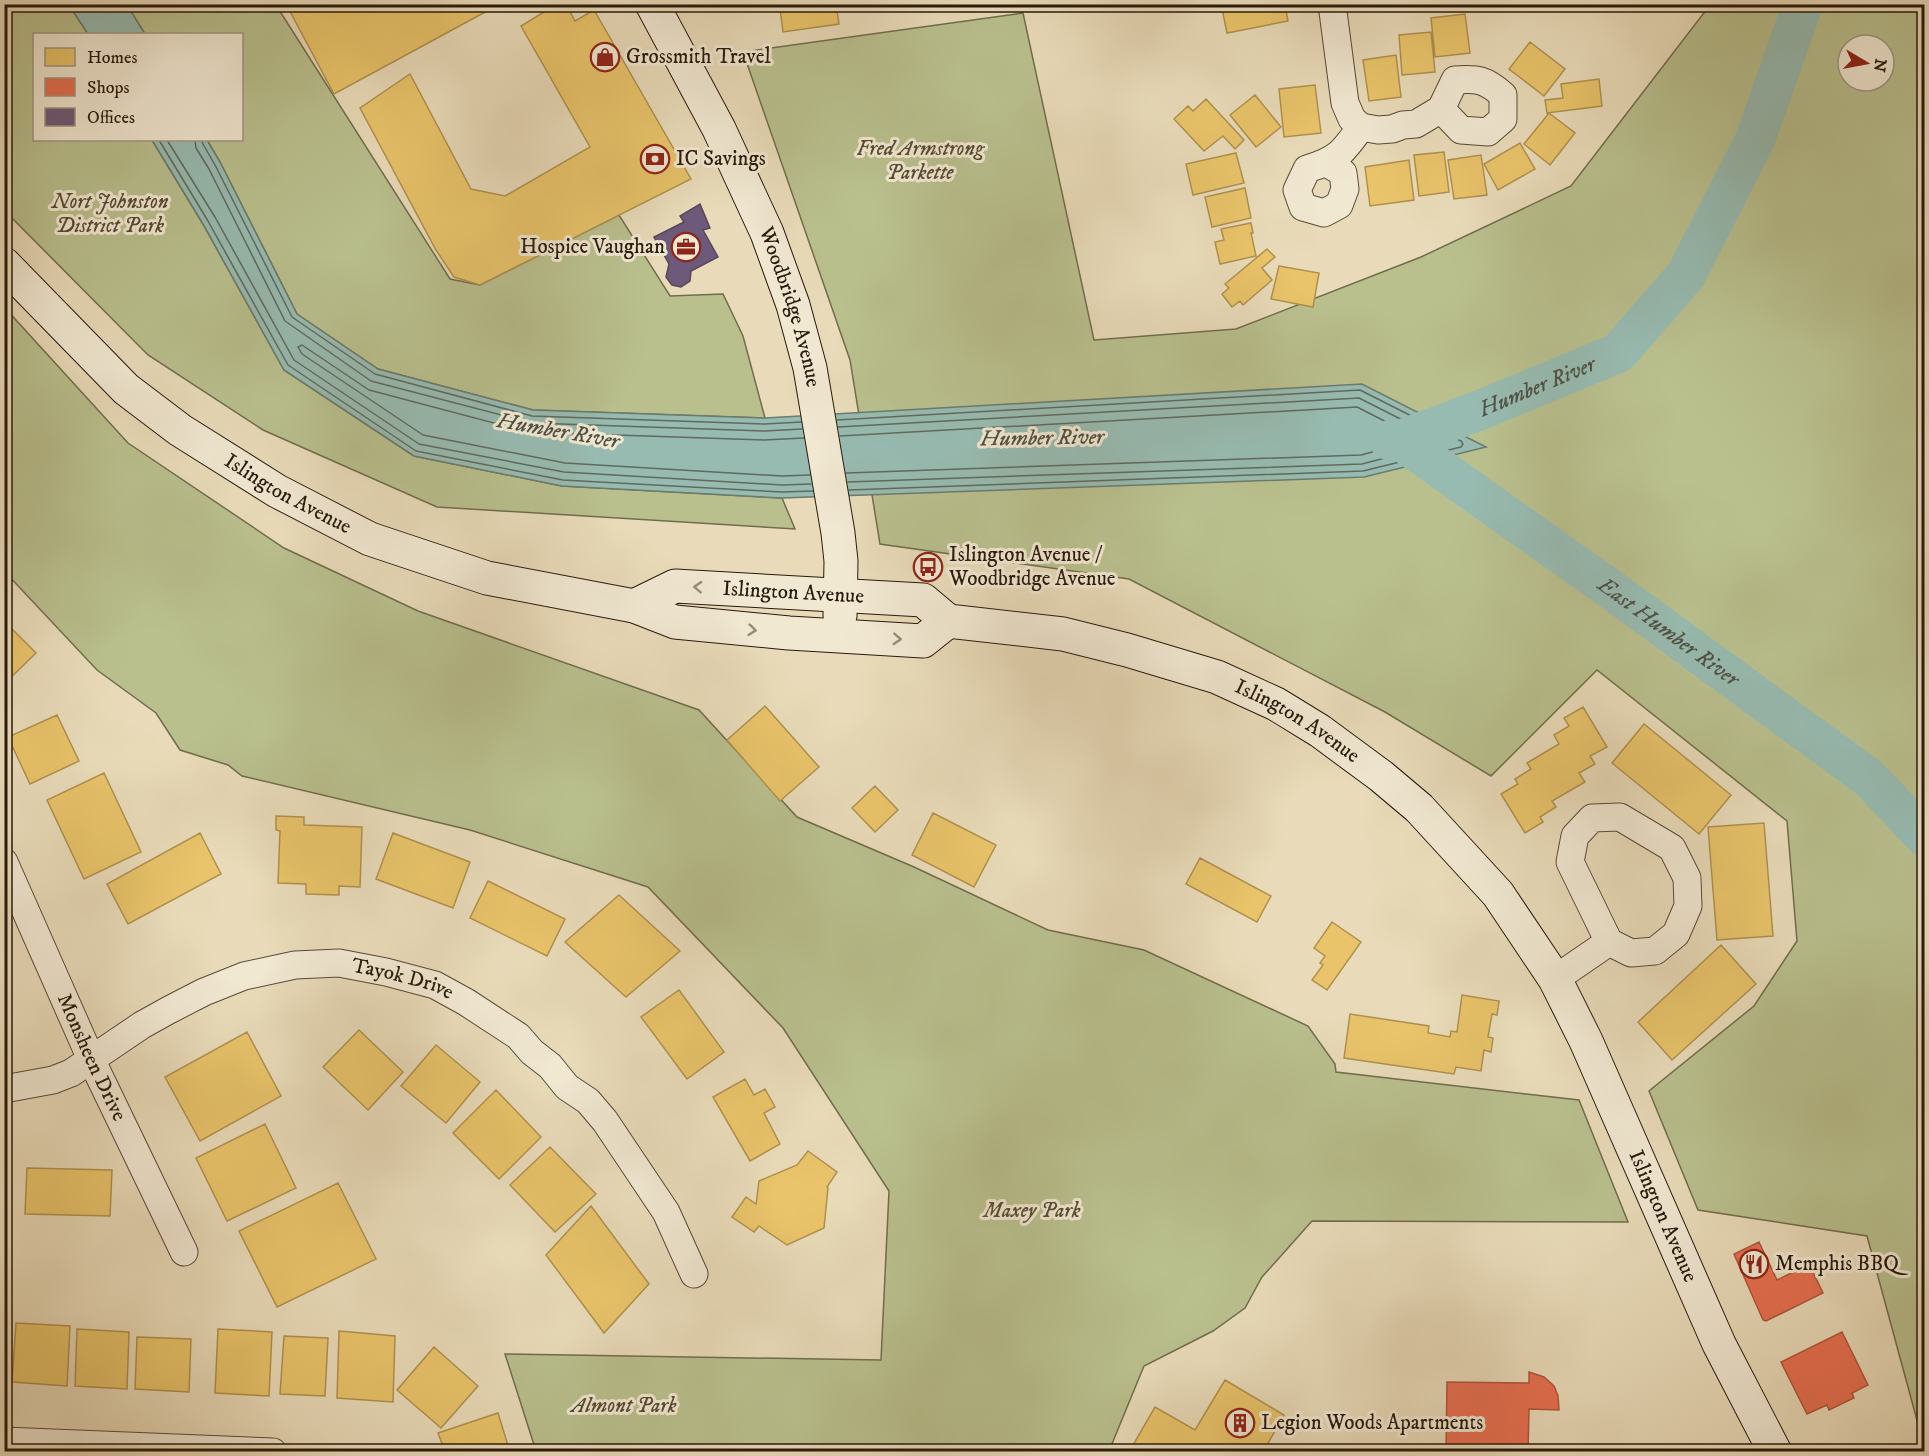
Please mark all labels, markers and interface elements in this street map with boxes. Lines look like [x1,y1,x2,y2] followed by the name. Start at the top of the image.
[33,33,243,141] legend
[1836,33,1896,93] north arrow
[589,41,621,73] shop icon: Grossmith Travel
[626,44,771,70] place label: Grossmith Travel
[87,47,138,69] text: Homes
[1869,57,1891,74] text: N
[87,77,130,99] text: Shops
[87,107,135,129] text: Offices
[856,136,985,186] park label: Fred Armstrong Parkette
[639,143,671,175] bank icon: IC Savings
[676,146,766,172] place label: IC Savings
[51,189,169,239] park label: Nort Johnston District Park
[752,222,826,389] street label: Woodbridge Avenue
[670,231,702,263] office icon: Hospice Vaughan
[520,234,665,260] place label: Hospice Vaughan
[1474,350,1601,423] water label: Humber River
[494,407,623,455] water label: Humber River
[979,423,1106,453] water label: Humber River
[219,448,356,540] street label: Islington Avenue
[948,542,1116,592] place label: Islington Avenue / Woodbridge Avenue
[912,551,944,583] bus stop icon: Islington Avenue / Woodbridge Avenue
[1591,570,1746,693] water label: East Humber River
[722,576,865,610] street label: Islington Avenue
[694,580,703,593] one-way arrow
[747,623,757,636] one-way arrow
[893,633,902,646] one-way arrow
[1231,674,1365,769] street label: Islington Avenue
[350,953,459,1006] street label: Tayok Drive
[51,989,132,1126] street label: Monsheen Drive
[1622,1146,1703,1286] street label: Islington Avenue
[981,1198,1081,1224] park label: Maxey Park
[1738,1248,1770,1280] restaurant icon: Memphis BBQ
[1775,1251,1908,1277] place label: Memphis BBQ
[569,1393,677,1419] park label: Almont Park
[1224,1407,1256,1439] building icon: Legion Woods Apartments
[1261,1410,1483,1436] place label: Legion Woods Apartments

